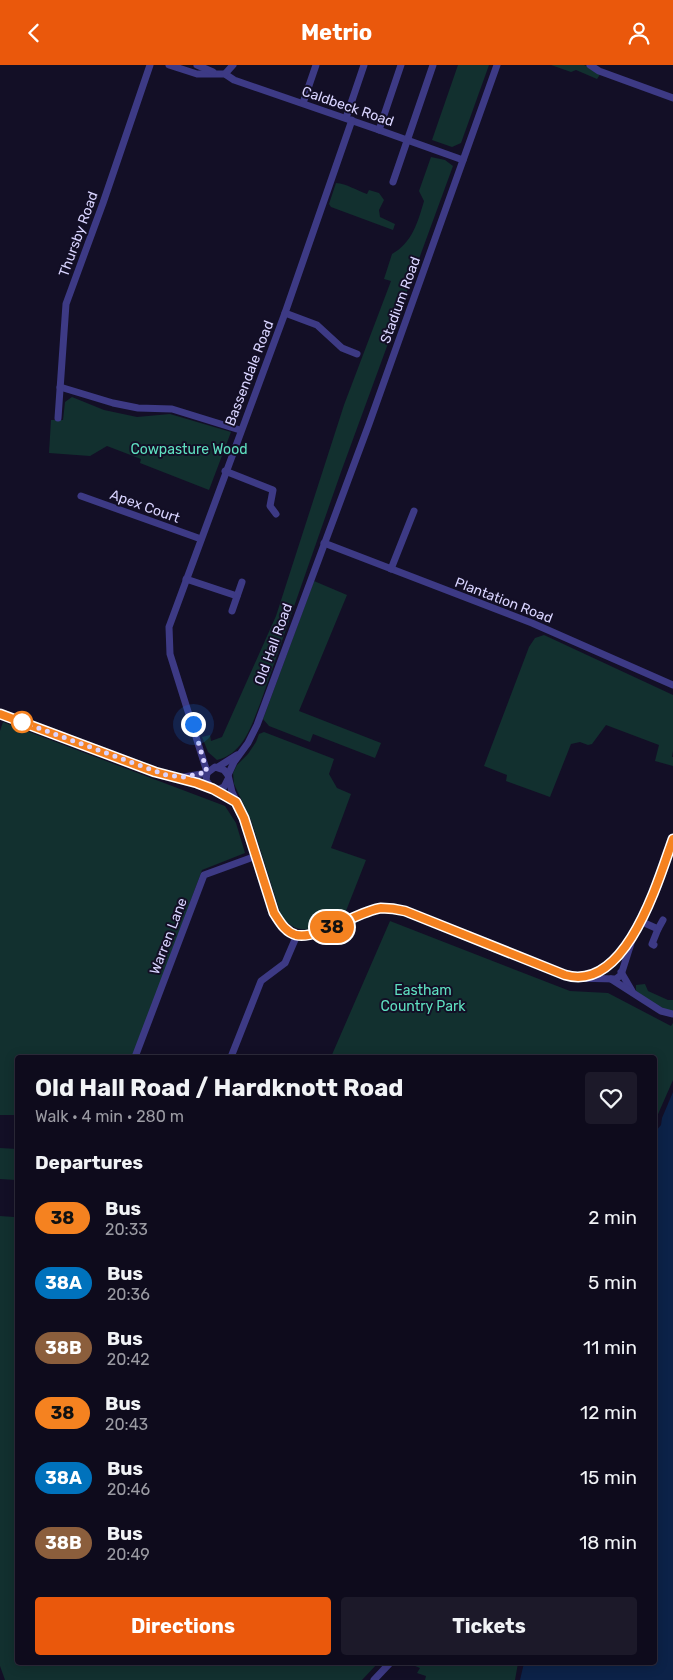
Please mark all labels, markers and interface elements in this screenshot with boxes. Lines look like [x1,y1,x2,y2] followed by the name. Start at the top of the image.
[20,19,48,47] icon: back
[301,19,372,46] text: Metrio
[625,19,653,47] icon: person
[300,83,396,130] street label: Caldbeck Road
[55,189,102,279] street label: Thursby Road
[377,254,424,346] street label: Stadium Road
[222,318,277,428] street label: Bassendale Road
[130,441,248,458] park label: Cowpasture Wood
[108,486,183,527] street label: Apex Court
[452,574,555,627] street label: Plantation Road
[251,601,296,687] street label: Old Hall Road
[11,711,33,733] unlabelled marker
[181,712,206,737] your location
[146,895,191,977] street label: Warren Lane
[310,911,354,943] line badge: 38
[320,916,344,938] text: 38
[381,982,466,1015] park label: Eastham Country Park
[585,1072,637,1124] button: heart
[35,1074,404,1102] text: Old Hall Road / Hardknott Road
[35,1107,184,1126] text: Walk · 4 min · 280 m
[35,1151,143,1174] text: Departures
[105,1197,141,1220] text: Bus
[588,1206,637,1229] text: 2 min
[50,1207,75,1229] text: 38
[105,1220,148,1239] text: 20:33
[107,1262,143,1285] text: Bus
[588,1271,637,1294] text: 5 min
[45,1272,82,1294] text: 38A
[107,1285,150,1304] text: 20:36
[107,1327,143,1350] text: Bus
[583,1336,637,1359] text: 11 min
[45,1337,82,1359] text: 38B
[107,1350,150,1369] text: 20:42
[105,1392,141,1415] text: Bus
[580,1401,637,1424] text: 12 min
[50,1402,75,1424] text: 38
[105,1415,148,1434] text: 20:43
[107,1457,143,1480] text: Bus
[580,1466,637,1489] text: 15 min
[45,1467,82,1489] text: 38A
[107,1480,150,1499] text: 20:46
[107,1522,143,1545] text: Bus
[579,1531,637,1554] text: 18 min
[45,1532,82,1554] text: 38B
[107,1545,150,1564] text: 20:49
[35,1597,331,1655] button: Directions
[341,1597,637,1655] button: Tickets

